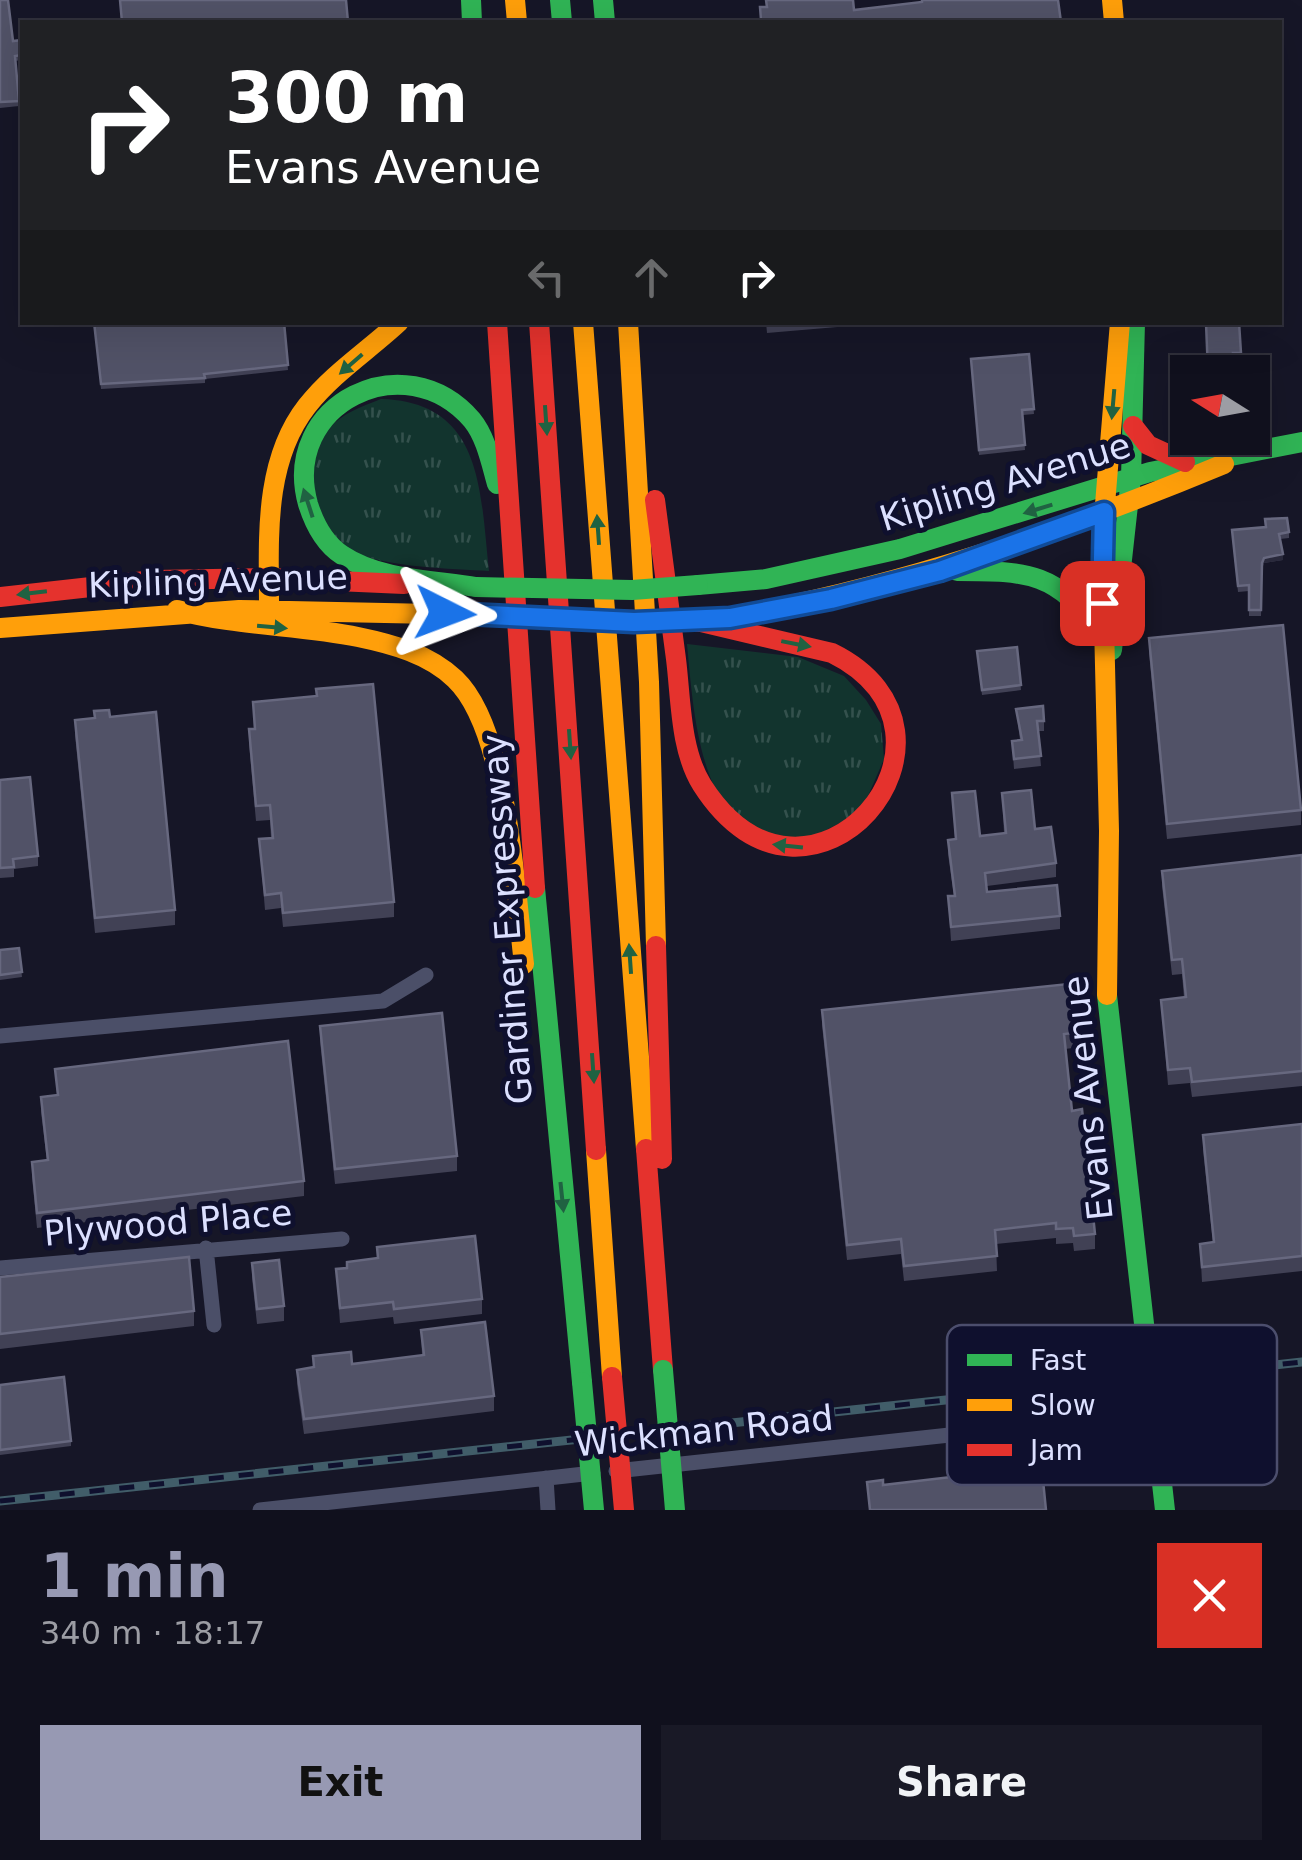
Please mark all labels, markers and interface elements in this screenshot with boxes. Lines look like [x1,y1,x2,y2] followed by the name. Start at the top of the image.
[225,57,468,139] text: 300 m
[60,60,190,190] icon: right
[225,141,541,194] text: Evans Avenue
[519,250,574,305] icon: left
[624,250,679,305] icon: ahead
[729,250,784,305] icon: right
[339,352,363,375] one-way arrow
[1170,355,1270,455] north arrow
[1170,355,1270,455] map controls
[1104,389,1120,421] one-way arrow
[539,404,555,436] one-way arrow
[875,425,1135,539] street label: Kipling Avenue
[300,487,315,517] one-way arrow
[1023,502,1053,517] one-way arrow
[589,514,605,546] one-way arrow
[87,556,349,606] street label: Kipling Avenue
[393,561,497,665] position arrow
[1060,561,1145,646] pin
[1075,576,1130,631] icon: arrive
[16,585,47,601] one-way arrow
[257,619,289,635] one-way arrow
[781,636,812,652] one-way arrow
[562,728,578,760] one-way arrow
[474,733,540,1105] street label: Gardiner Expressway
[772,838,803,854] one-way arrow
[622,942,638,974] one-way arrow
[1055,974,1121,1222] street label: Evans Avenue
[585,1053,601,1085] one-way arrow
[554,1182,570,1214] one-way arrow
[42,1192,294,1254] street label: Plywood Place
[947,1325,1277,1485] legend
[1030,1344,1086,1377] text: Fast
[1030,1389,1096,1422] text: Slow
[573,1398,835,1464] street label: Wickman Road
[1028,1434,1083,1467] text: Jam
[40,1541,228,1611] text: 1 min
[1157,1543,1262,1648] button: close
[40,1614,265,1652] text: 340 m · 18:17
[40,1725,641,1840] button: Exit
[661,1725,1262,1840] button: Share

